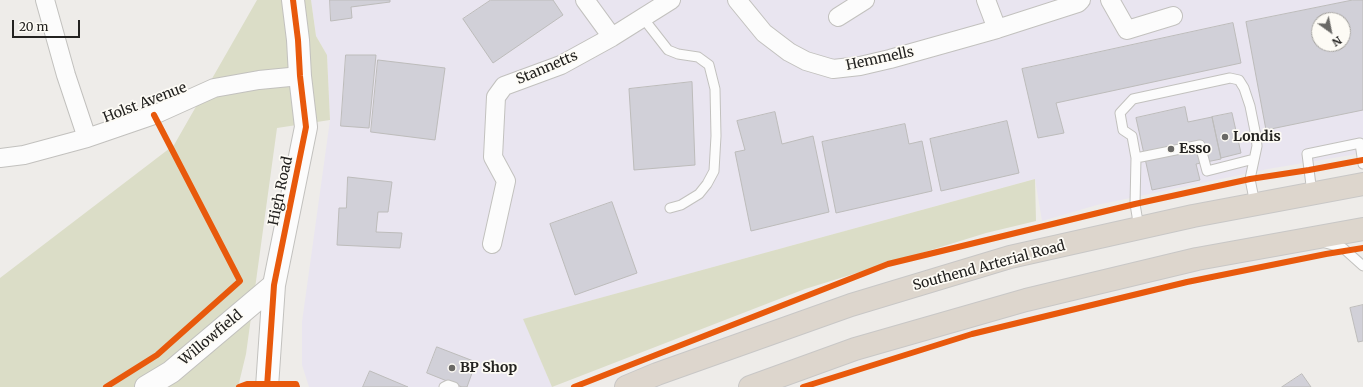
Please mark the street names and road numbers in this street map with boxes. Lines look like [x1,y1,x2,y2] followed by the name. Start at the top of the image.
[845,44,915,74] street label: Hemmells
[514,48,580,88] street label: Stannetts
[101,79,189,127] street label: Holst Avenue
[265,155,297,227] street label: High Road
[911,238,1067,294] street label: Southend Arterial Road
[176,307,246,369] street label: Willowfield

